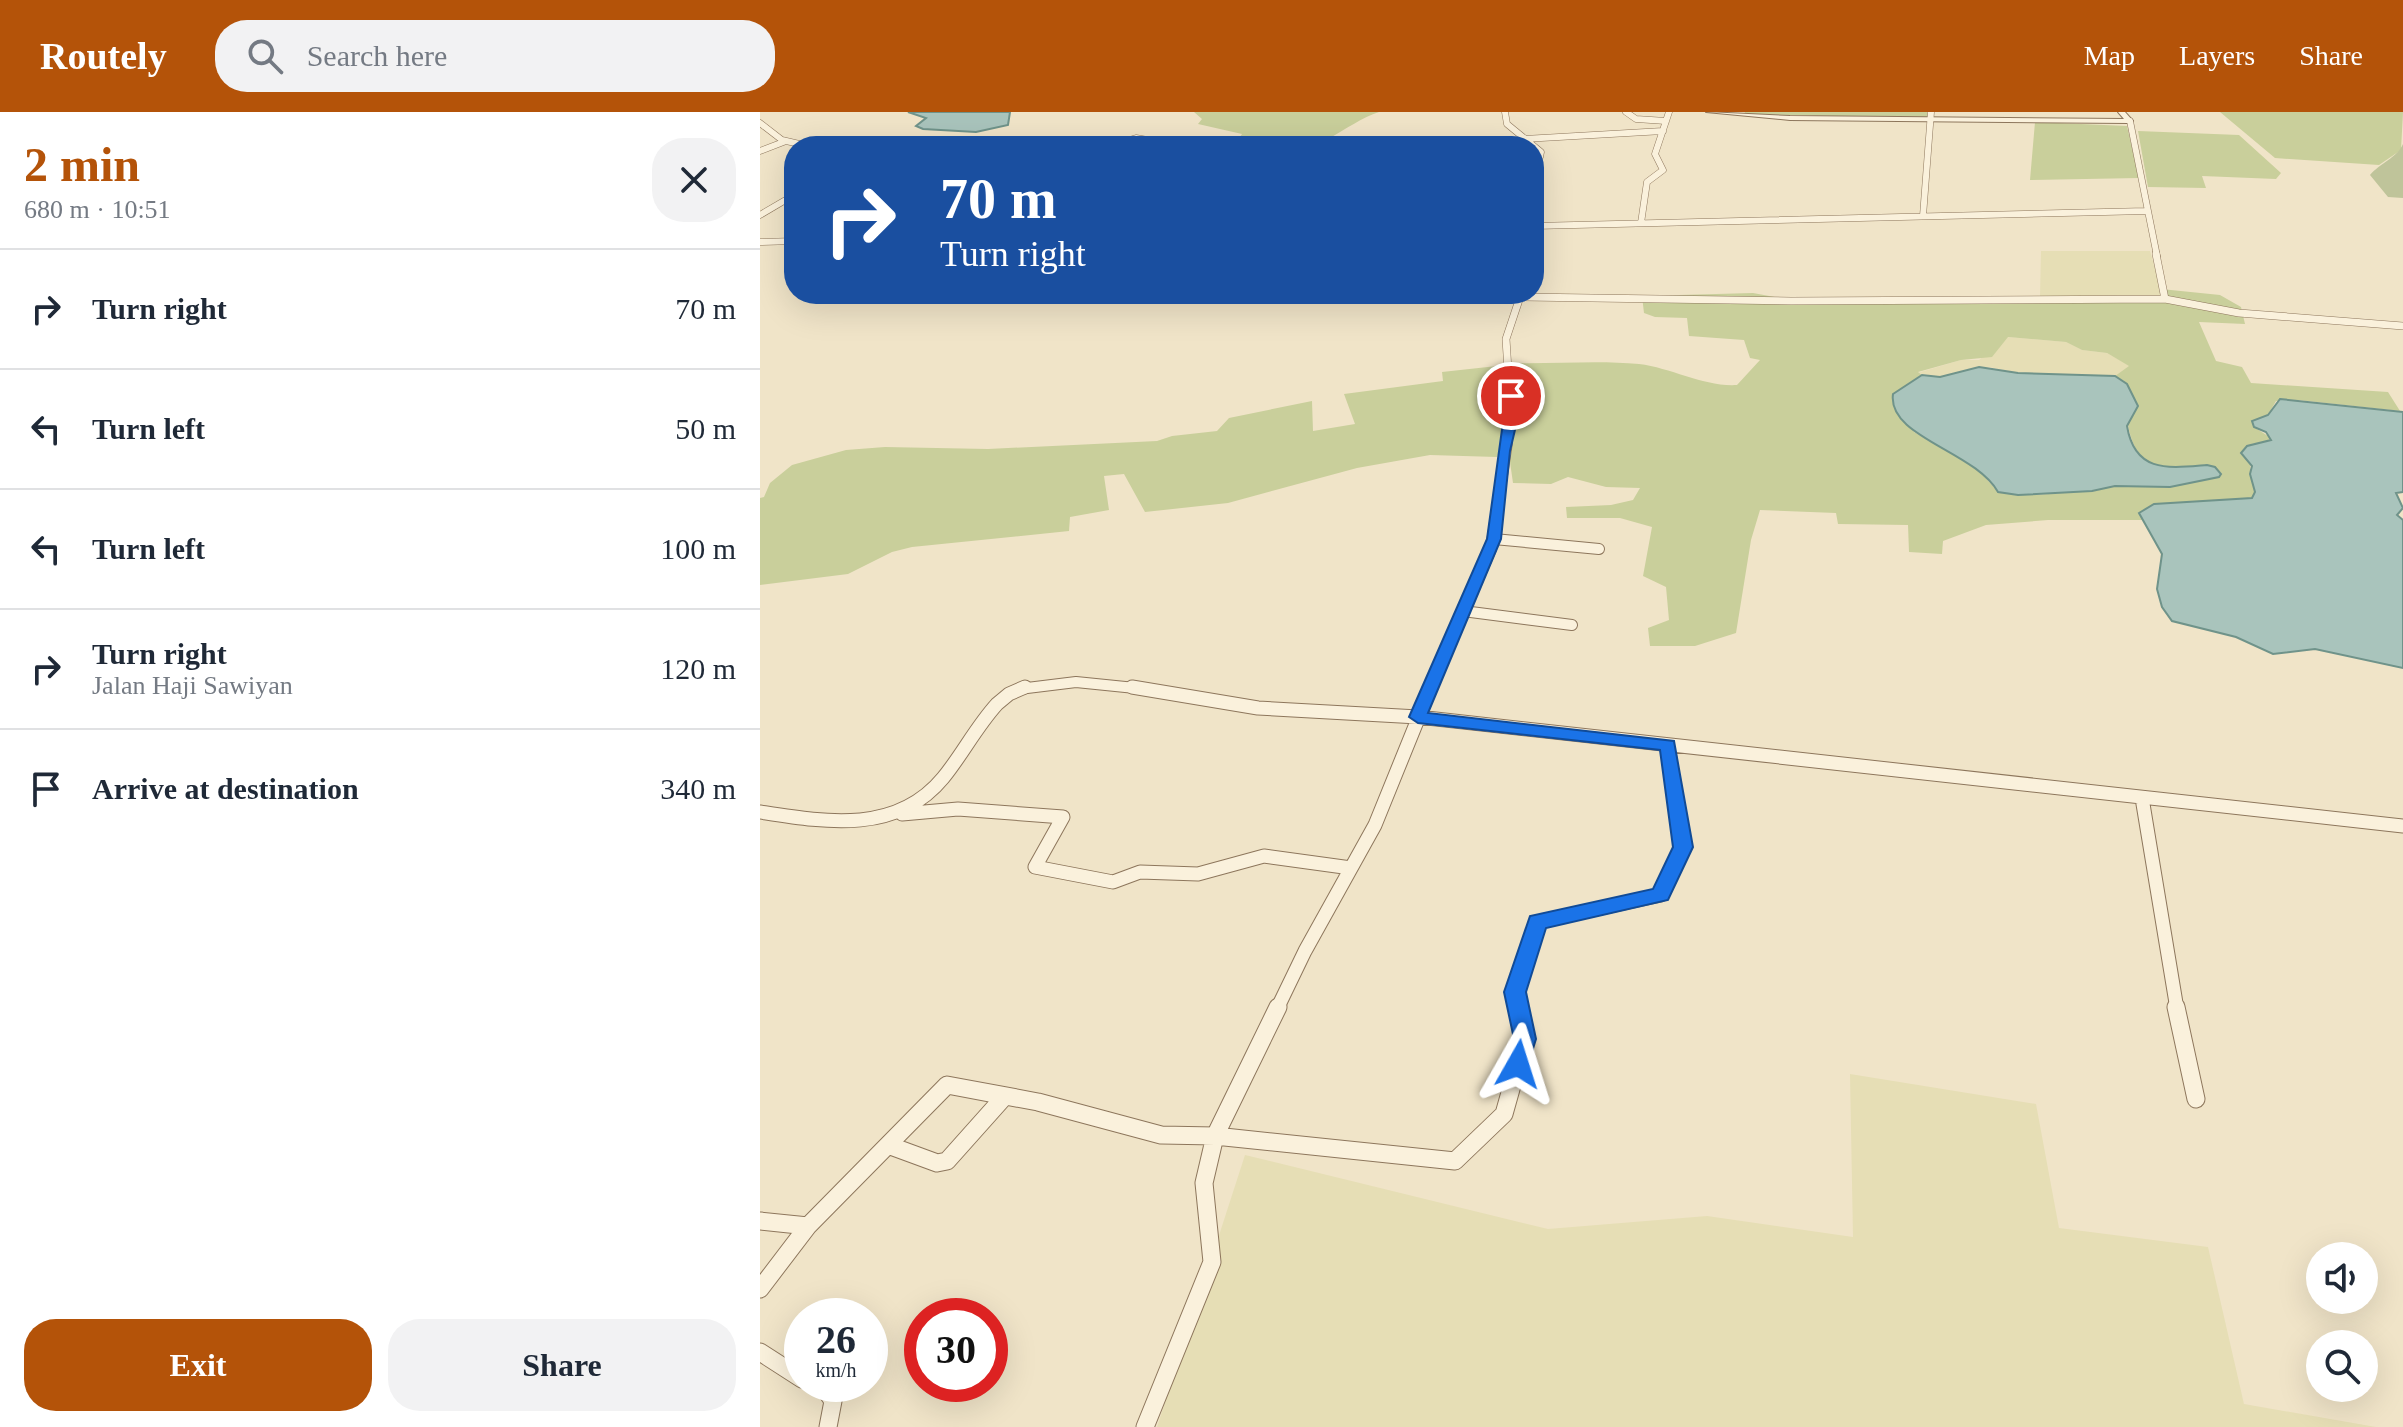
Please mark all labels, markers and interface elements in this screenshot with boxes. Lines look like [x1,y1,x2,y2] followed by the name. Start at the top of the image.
[215,20,775,92] search box
[243,34,287,78] icon: search
[40,35,167,77] text: Routely
[307,39,447,72] text: Search here
[2084,40,2135,71] text: Map
[2179,40,2255,71] text: Layers
[2299,40,2363,71] text: Share
[24,138,140,191] text: 2 min
[652,138,736,222] button: close
[808,168,912,272] icon: right
[940,168,1057,230] text: 70 m
[24,195,171,224] text: 680 m · 10:51
[940,234,1086,274] text: Turn right
[24,287,68,331] icon: right
[92,292,227,325] text: Turn right
[675,292,736,325] text: 70 m
[1477,362,1545,430] pin
[1489,374,1533,418] icon: arrive
[24,407,68,451] icon: left
[92,412,205,445] text: Turn left
[675,412,736,445] text: 50 m
[24,527,68,571] icon: left
[92,532,205,565] text: Turn left
[660,532,736,565] text: 100 m
[92,637,227,670] text: Turn right
[24,647,68,691] icon: right
[660,652,736,685] text: 120 m
[92,671,293,700] text: Jalan Haji Sawiyan
[24,767,68,811] icon: arrive
[92,772,359,805] text: Arrive at destination
[660,772,736,805] text: 340 m
[1476,1022,1560,1106] position arrow
[2306,1242,2378,1402] map controls
[2306,1242,2378,1314] button: sound
[904,1298,1008,1402] speed limit sign: 30
[816,1317,856,1362] text: 26
[24,1319,372,1411] button: Exit
[388,1319,736,1411] button: Share
[2306,1330,2378,1402] button: search
[815,1359,857,1381] text: km/h

